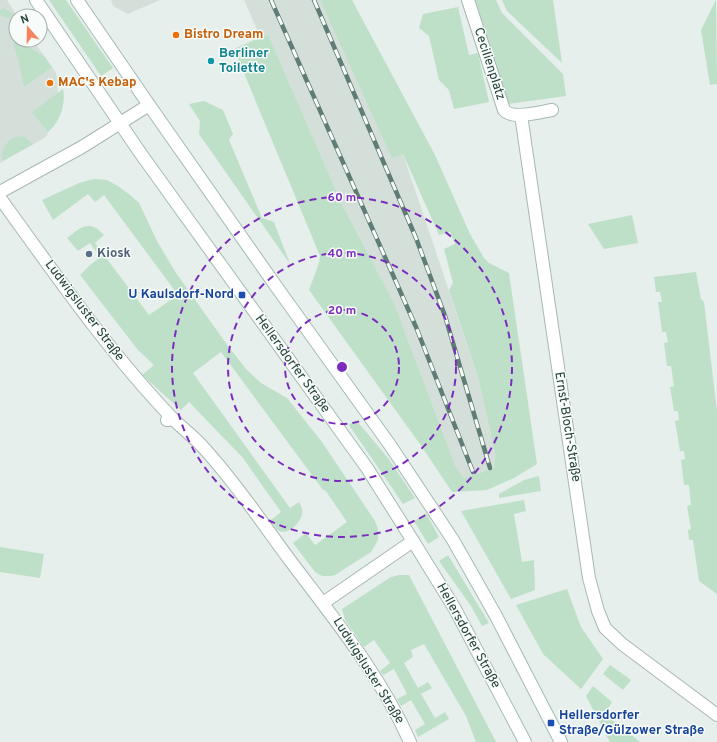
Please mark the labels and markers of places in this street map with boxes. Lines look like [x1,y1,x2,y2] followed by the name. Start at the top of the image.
[184,27,263,43] place label: Bistro Dream
[171,30,181,40] marker: Bistro Dream
[219,46,269,77] place label: Berliner Toilette
[206,56,216,66] marker: Berliner Toilette
[58,75,137,91] place label: MAC's Kebap
[45,78,55,88] marker: MAC's Kebap
[97,246,131,262] place label: Kiosk
[84,249,94,259] marker: Kiosk
[128,287,234,303] place label: U Kaulsdorf-Nord
[237,290,247,300] marker: U Kaulsdorf-Nord
[335,360,349,374] centre of rings
[559,708,704,739] place label: Hellersdorfer Straße/Gülzower Straße
[546,718,556,728] marker: Hellersdorfer Straße/Gülzower Straße

